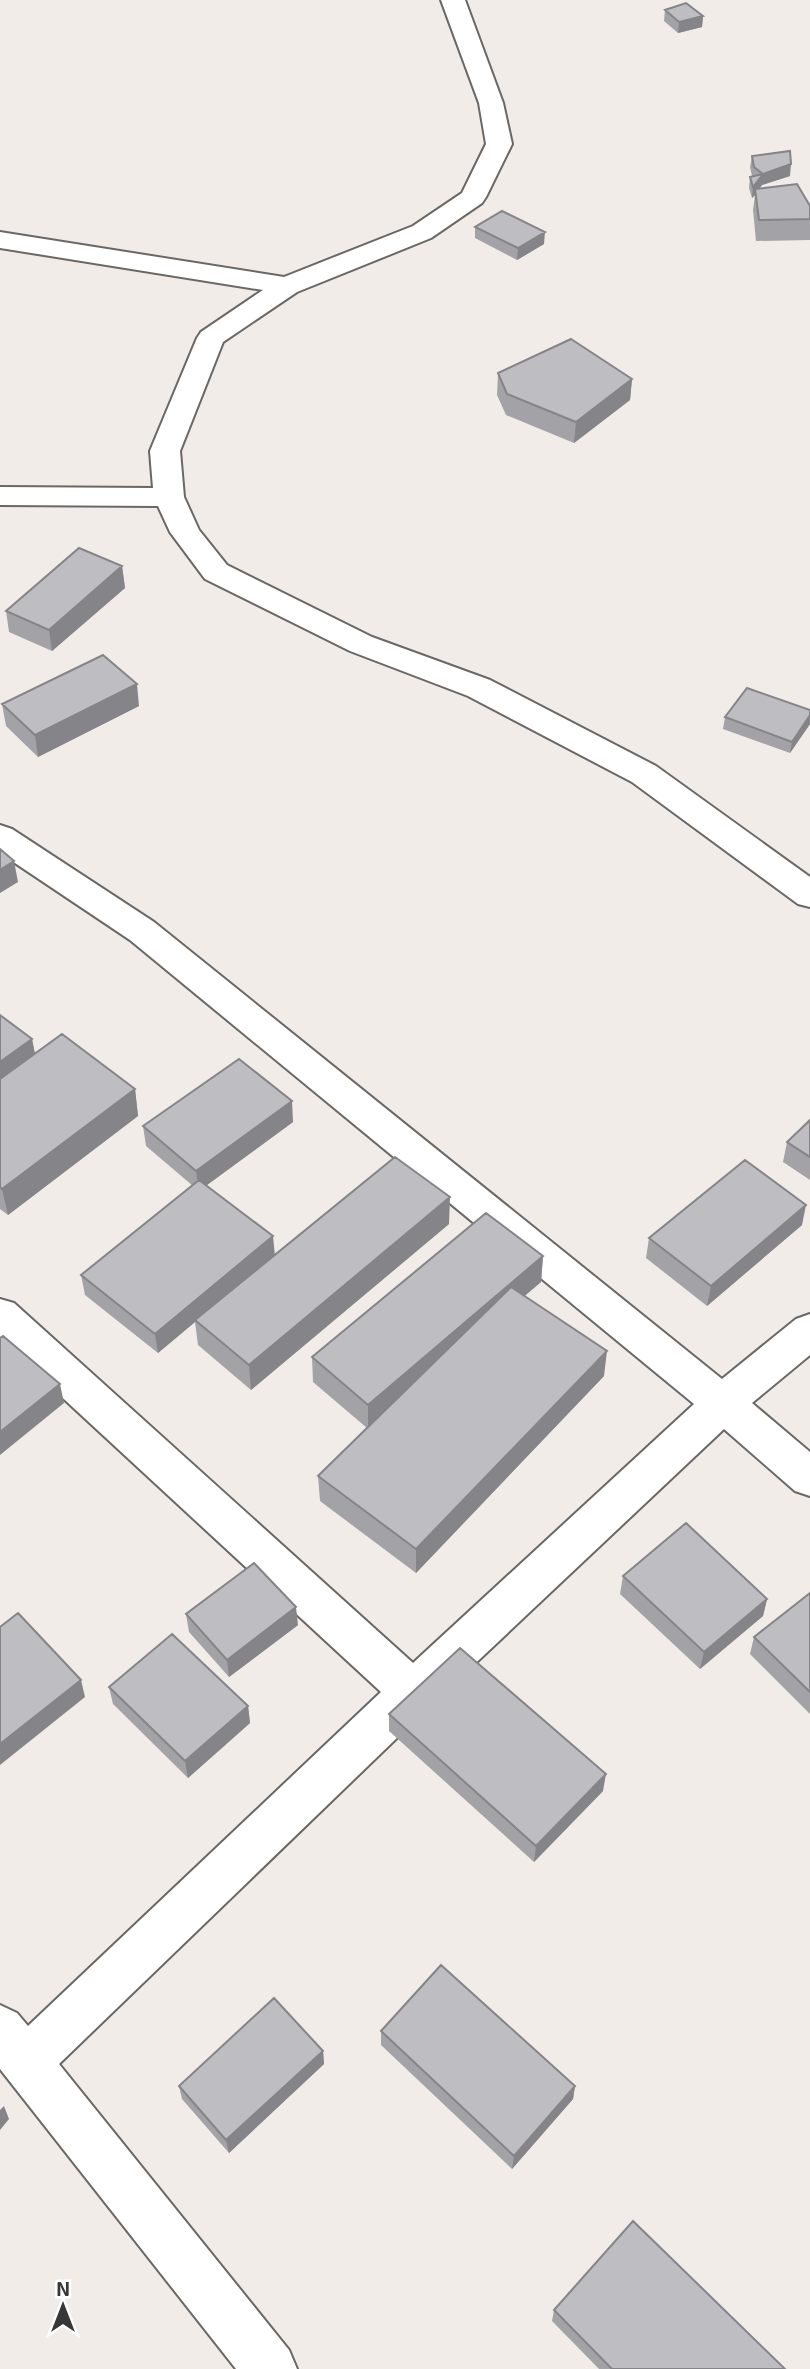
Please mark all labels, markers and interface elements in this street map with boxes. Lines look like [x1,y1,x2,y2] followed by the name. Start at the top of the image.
[28,2271,98,2341] north arrow
[56,2277,70,2300] text: N

